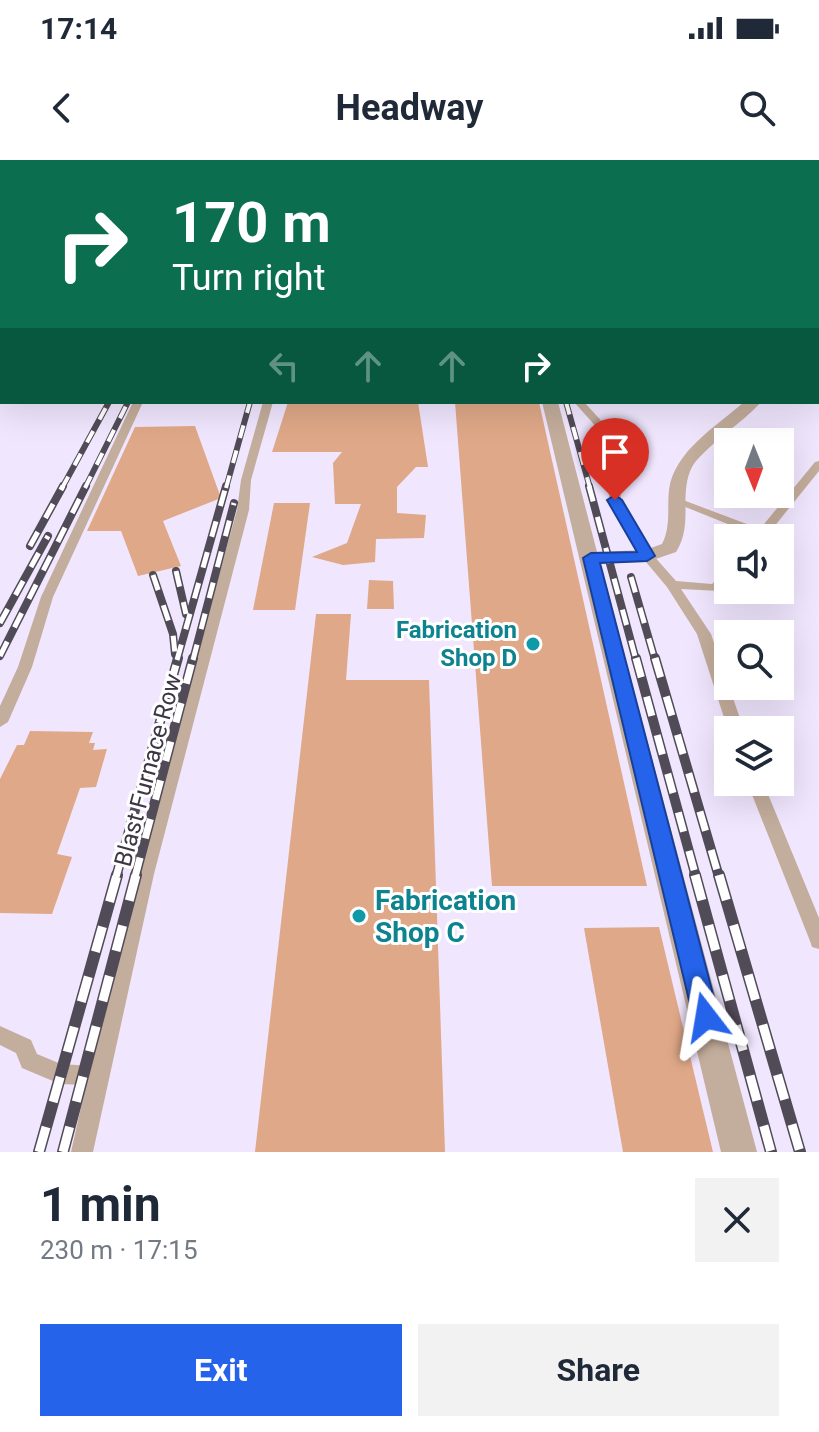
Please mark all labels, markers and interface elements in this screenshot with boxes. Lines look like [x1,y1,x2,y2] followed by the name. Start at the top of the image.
[40,11,117,46] text: 17:14
[40,86,84,130] icon: back
[735,86,779,130] icon: search
[336,87,483,129] text: Headway
[172,190,331,256] text: 170 m
[40,192,144,296] icon: right
[172,257,325,299] text: Turn right
[262,344,306,388] icon: left
[346,344,390,388] icon: ahead
[430,344,474,388] icon: ahead
[514,344,558,388] icon: right
[581,418,649,500] pin
[714,428,794,508] north arrow
[714,428,794,796] map controls
[593,430,637,474] icon: arrive
[714,524,794,604] button: sound
[396,616,517,672] place label: Fabrication Shop D
[714,620,794,700] button: search
[524,635,542,653] marker: Fabrication Shop D
[109,671,187,869] street label: Blast Furnace Row
[714,716,794,796] button: layers
[375,884,516,949] place label: Fabrication Shop C
[350,907,368,925] marker: Fabrication Shop C
[664,975,748,1059] position arrow
[40,1176,161,1233] text: 1 min
[695,1178,779,1262] button: close
[40,1235,198,1265] text: 230 m · 17:15
[40,1324,402,1416] button: Exit
[418,1324,779,1416] button: Share

